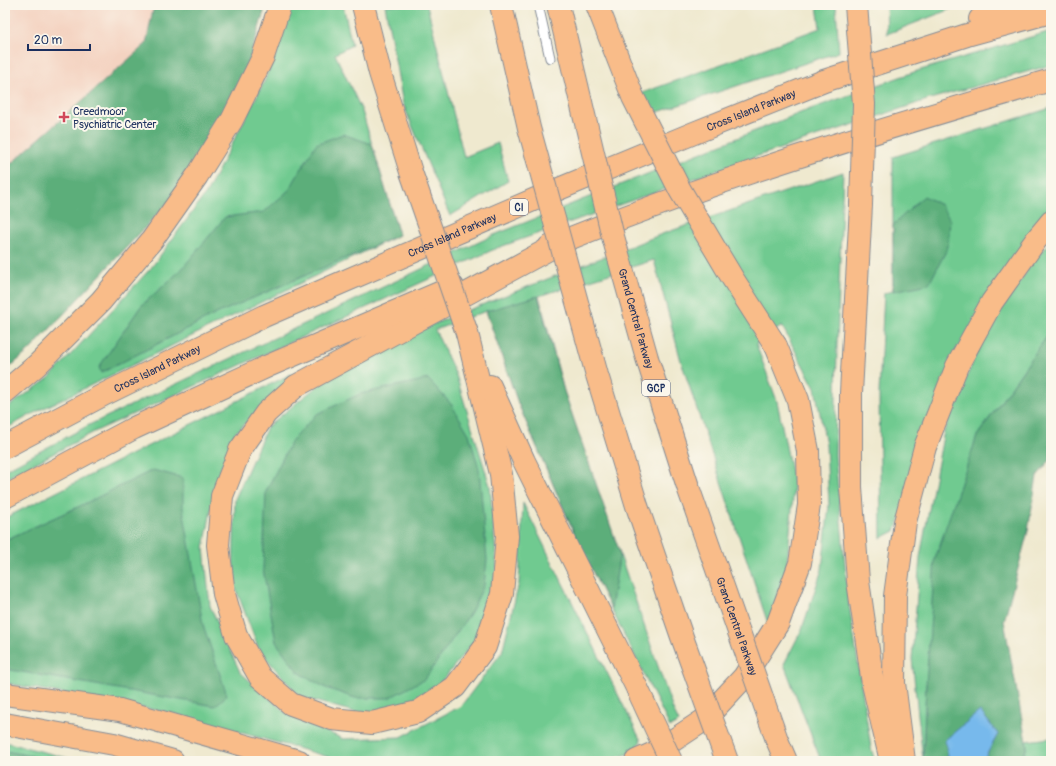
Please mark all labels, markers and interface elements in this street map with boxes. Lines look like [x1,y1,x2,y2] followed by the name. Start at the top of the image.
[28,26,90,52] scale bar
[34,33,63,48] text: 20 m
[705,87,798,134] street label: Cross Island Parkway
[73,105,157,131] place label: Creedmoor Psychiatric Center
[58,111,70,123] marker: Creedmoor Psychiatric Center
[510,199,528,215] road number: CI
[406,211,499,260] street label: Cross Island Parkway
[615,267,656,370] street label: Grand Central Parkway
[112,342,203,396] street label: Cross Island Parkway
[642,380,670,396] road number: GCP
[713,575,760,677] street label: Grand Central Parkway

